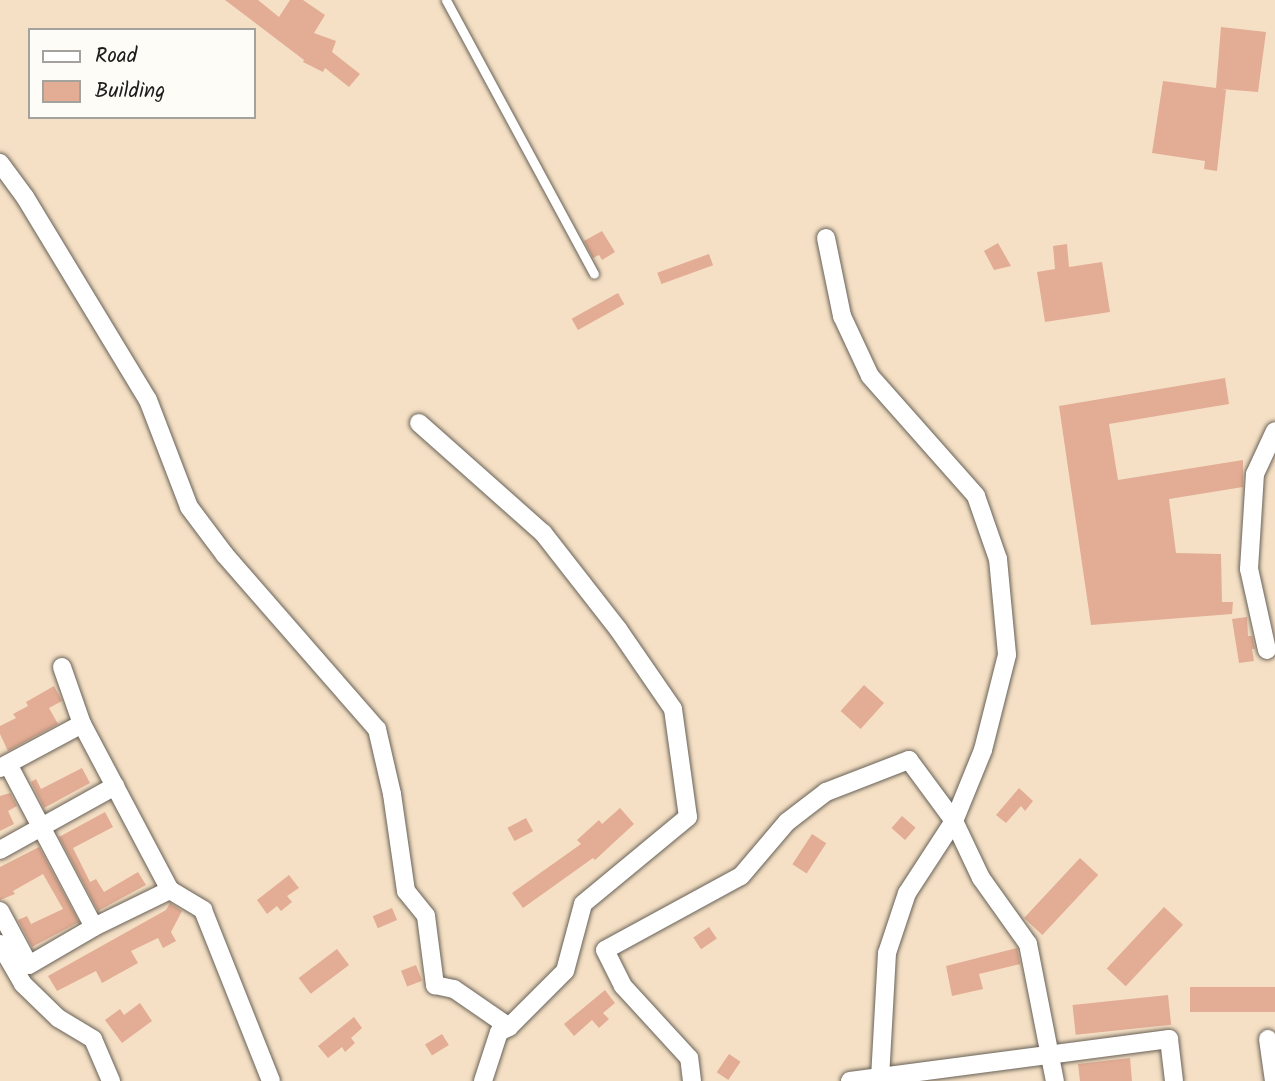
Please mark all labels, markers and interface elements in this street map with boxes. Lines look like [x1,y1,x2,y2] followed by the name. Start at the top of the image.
[28,28,256,119] legend
[95,40,137,73] text: Road
[95,75,165,108] text: Building

